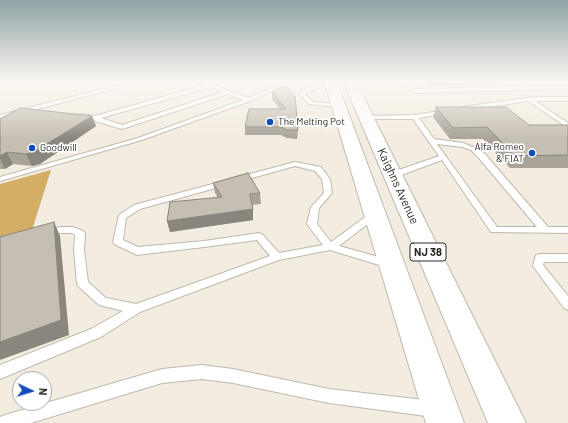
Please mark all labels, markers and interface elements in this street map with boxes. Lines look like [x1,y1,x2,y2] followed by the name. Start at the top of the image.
[278,116,345,128] place label: The Melting Pot
[265,117,275,127] marker: The Melting Pot
[475,141,524,164] place label: Alfa Romeo & FIAT
[40,142,77,154] place label: Goodwill
[27,143,37,153] marker: Goodwill
[374,146,422,226] street label: Kaighns Avenue
[527,148,537,158] marker: Alfa Romeo & FIAT
[410,243,446,261] road number: NJ 38
[12,371,52,411] north arrow
[37,388,50,396] text: N

